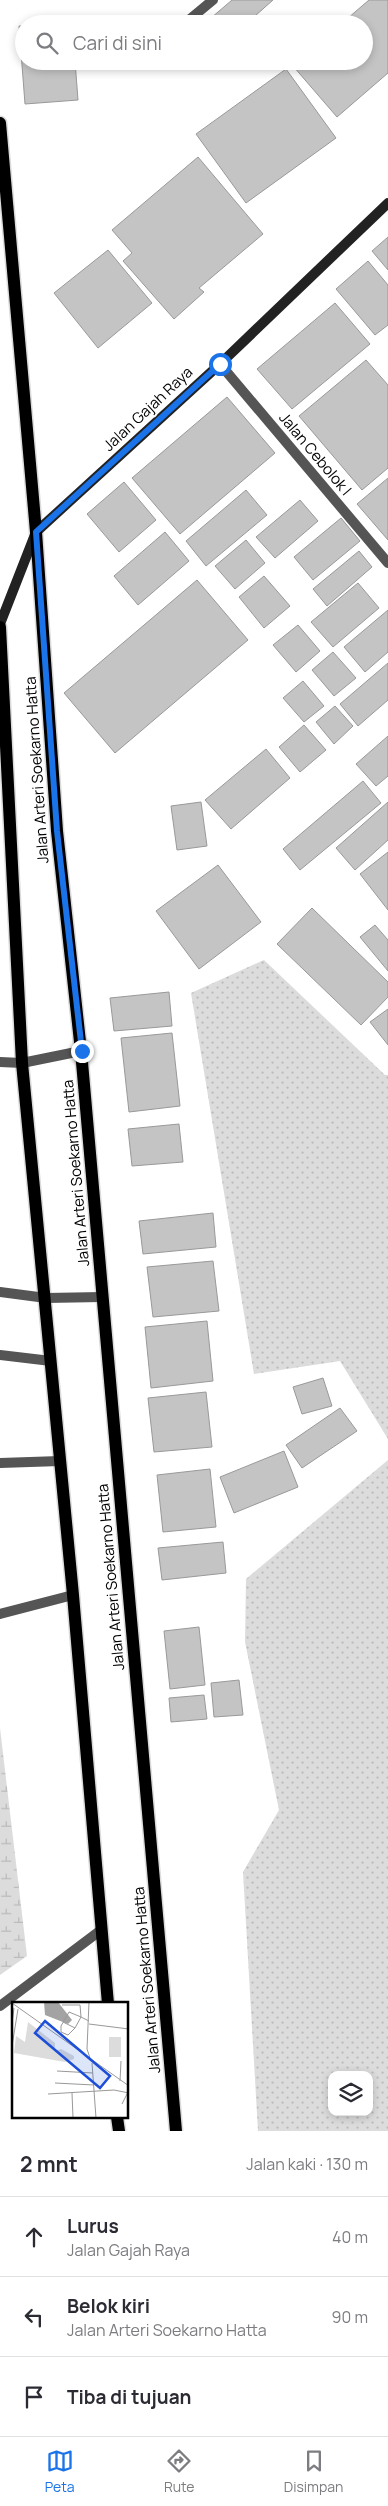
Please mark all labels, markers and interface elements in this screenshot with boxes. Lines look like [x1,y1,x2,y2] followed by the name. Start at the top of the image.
[15,15,373,70] search box
[33,29,61,57] icon: search
[73,30,162,56] text: Cari di sini
[209,353,232,376] route start
[98,362,197,456] street label: Jalan Gajah Raya
[274,408,356,500] street label: Jalan Cebolok I
[19,676,54,864] street label: Jalan Arteri Soekarno Hatta
[71,1040,94,1063] route end
[57,1079,94,1267] street label: Jalan Arteri Soekarno Hatta
[92,1483,129,1671] street label: Jalan Arteri Soekarno Hatta
[128,1886,165,2074] street label: Jalan Arteri Soekarno Hatta
[12,2002,129,2118] inset map
[328,2071,373,2116] map controls
[328,2071,373,2116] button: layers
[20,2150,78,2178] text: 2 mnt
[246,2153,368,2175] text: Jalan kaki · 130 m
[67,2213,119,2239] text: Lurus
[20,2223,48,2251] icon: ahead
[332,2226,368,2248] text: 40 m
[67,2239,190,2261] text: Jalan Gajah Raya
[67,2293,150,2319] text: Belok kiri
[20,2303,48,2331] icon: left
[332,2306,368,2328] text: 90 m
[67,2319,267,2341] text: Jalan Arteri Soekarno Hatta
[20,2383,48,2411] icon: arrive
[67,2384,191,2410] text: Tiba di tujuan
[45,2447,75,2496] tab: Peta
[164,2447,195,2496] tab: Rute
[284,2447,343,2496] tab: Disimpan

